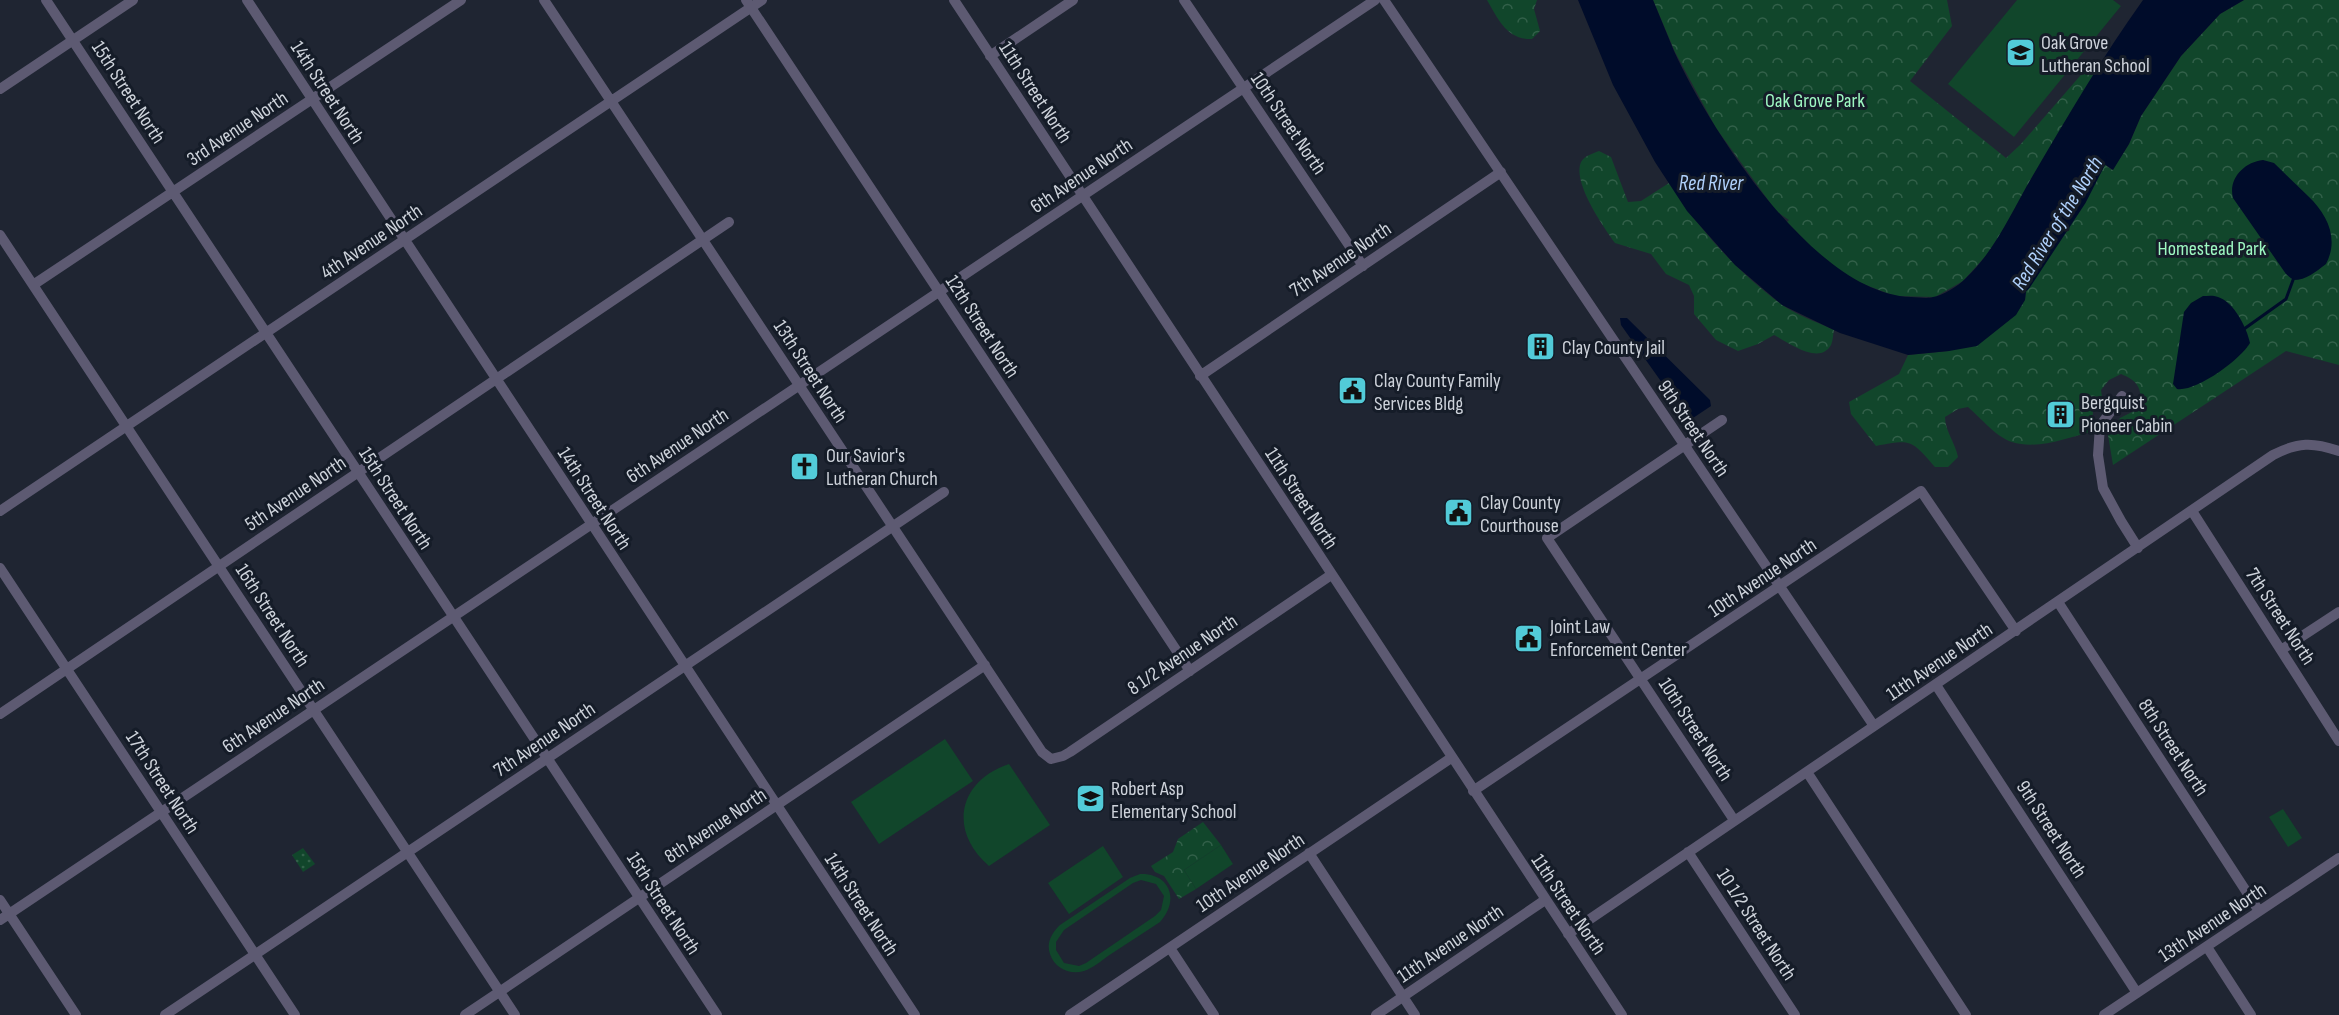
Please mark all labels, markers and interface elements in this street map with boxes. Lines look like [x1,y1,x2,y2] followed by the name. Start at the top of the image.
[2041,31,2150,78] place label: Oak Grove Lutheran School
[86,37,170,148] street label: 15th Street North
[285,37,369,148] street label: 14th Street North
[993,37,1077,148] street label: 11th Street North
[2004,37,2036,69] school or university icon: Oak Grove Lutheran School
[1245,68,1331,179] street label: 10th Street North
[183,86,293,171] street label: 3rd Avenue North
[1765,89,1865,113] park label: Oak Grove Park
[1026,133,1137,219] street label: 6th Avenue North
[2006,152,2108,294] water label: Red River of the North
[1679,171,1744,196] water label: Red River
[316,199,427,285] street label: 4th Avenue North
[1285,217,1396,303] street label: 7th Avenue North
[2158,237,2267,261] park label: Homestead Park
[940,271,1024,382] street label: 12th Street North
[768,316,852,427] street label: 13th Street North
[1525,331,1557,363] building icon: Clay County Jail
[1562,336,1665,360] place label: Clay County Jail
[1374,369,1501,416] place label: Clay County Family Services Bldg
[1337,375,1369,407] public building icon: Clay County Family Services Bldg
[1652,376,1734,481] street label: 9th Street North
[2081,391,2173,438] place label: Bergquist Pioneer Cabin
[2044,398,2076,430] building icon: Bergquist Pioneer Cabin
[622,403,733,489] street label: 6th Avenue North
[353,443,437,554] street label: 15th Street North
[552,443,636,554] street label: 14th Street North
[1259,443,1343,554] street label: 11th Street North
[826,444,938,491] place label: Our Savior's Lutheran Church
[240,451,351,537] street label: 5th Avenue North
[789,451,821,483] church icon: Our Savior's Lutheran Church
[1480,491,1561,538] place label: Clay County Courthouse
[1443,497,1475,529] public building icon: Clay County Courthouse
[1704,533,1821,623] street label: 10th Avenue North
[230,559,314,672] street label: 16th Street North
[2240,564,2320,669] street label: 7th Street North
[1123,609,1242,700] street label: 8 1/2 Avenue North
[1549,615,1687,662] place label: Joint Law Enforcement Center
[1882,618,1997,706] street label: 11th Avenue North
[1513,622,1545,654] public building icon: Joint Law Enforcement Center
[218,673,329,759] street label: 6th Avenue North
[1653,673,1737,786] street label: 10th Street North
[2133,694,2213,801] street label: 8th Street North
[489,697,600,783] street label: 7th Avenue North
[120,727,204,838] street label: 17th Street North
[2011,776,2092,883] street label: 9th Street North
[1111,777,1237,824] place label: Robert Asp Elementary School
[660,783,771,869] street label: 8th Avenue North
[1074,783,1106,815] school or university icon: Robert Asp Elementary School
[1192,828,1309,918] street label: 10th Avenue North
[621,848,705,959] street label: 15th Street North
[819,849,903,960] street label: 14th Street North
[1526,850,1611,959] street label: 11th Street North
[1711,864,1801,985] street label: 10 1/2 Street North
[2154,878,2271,968] street label: 13th Avenue North
[1393,900,1508,988] street label: 11th Avenue North

